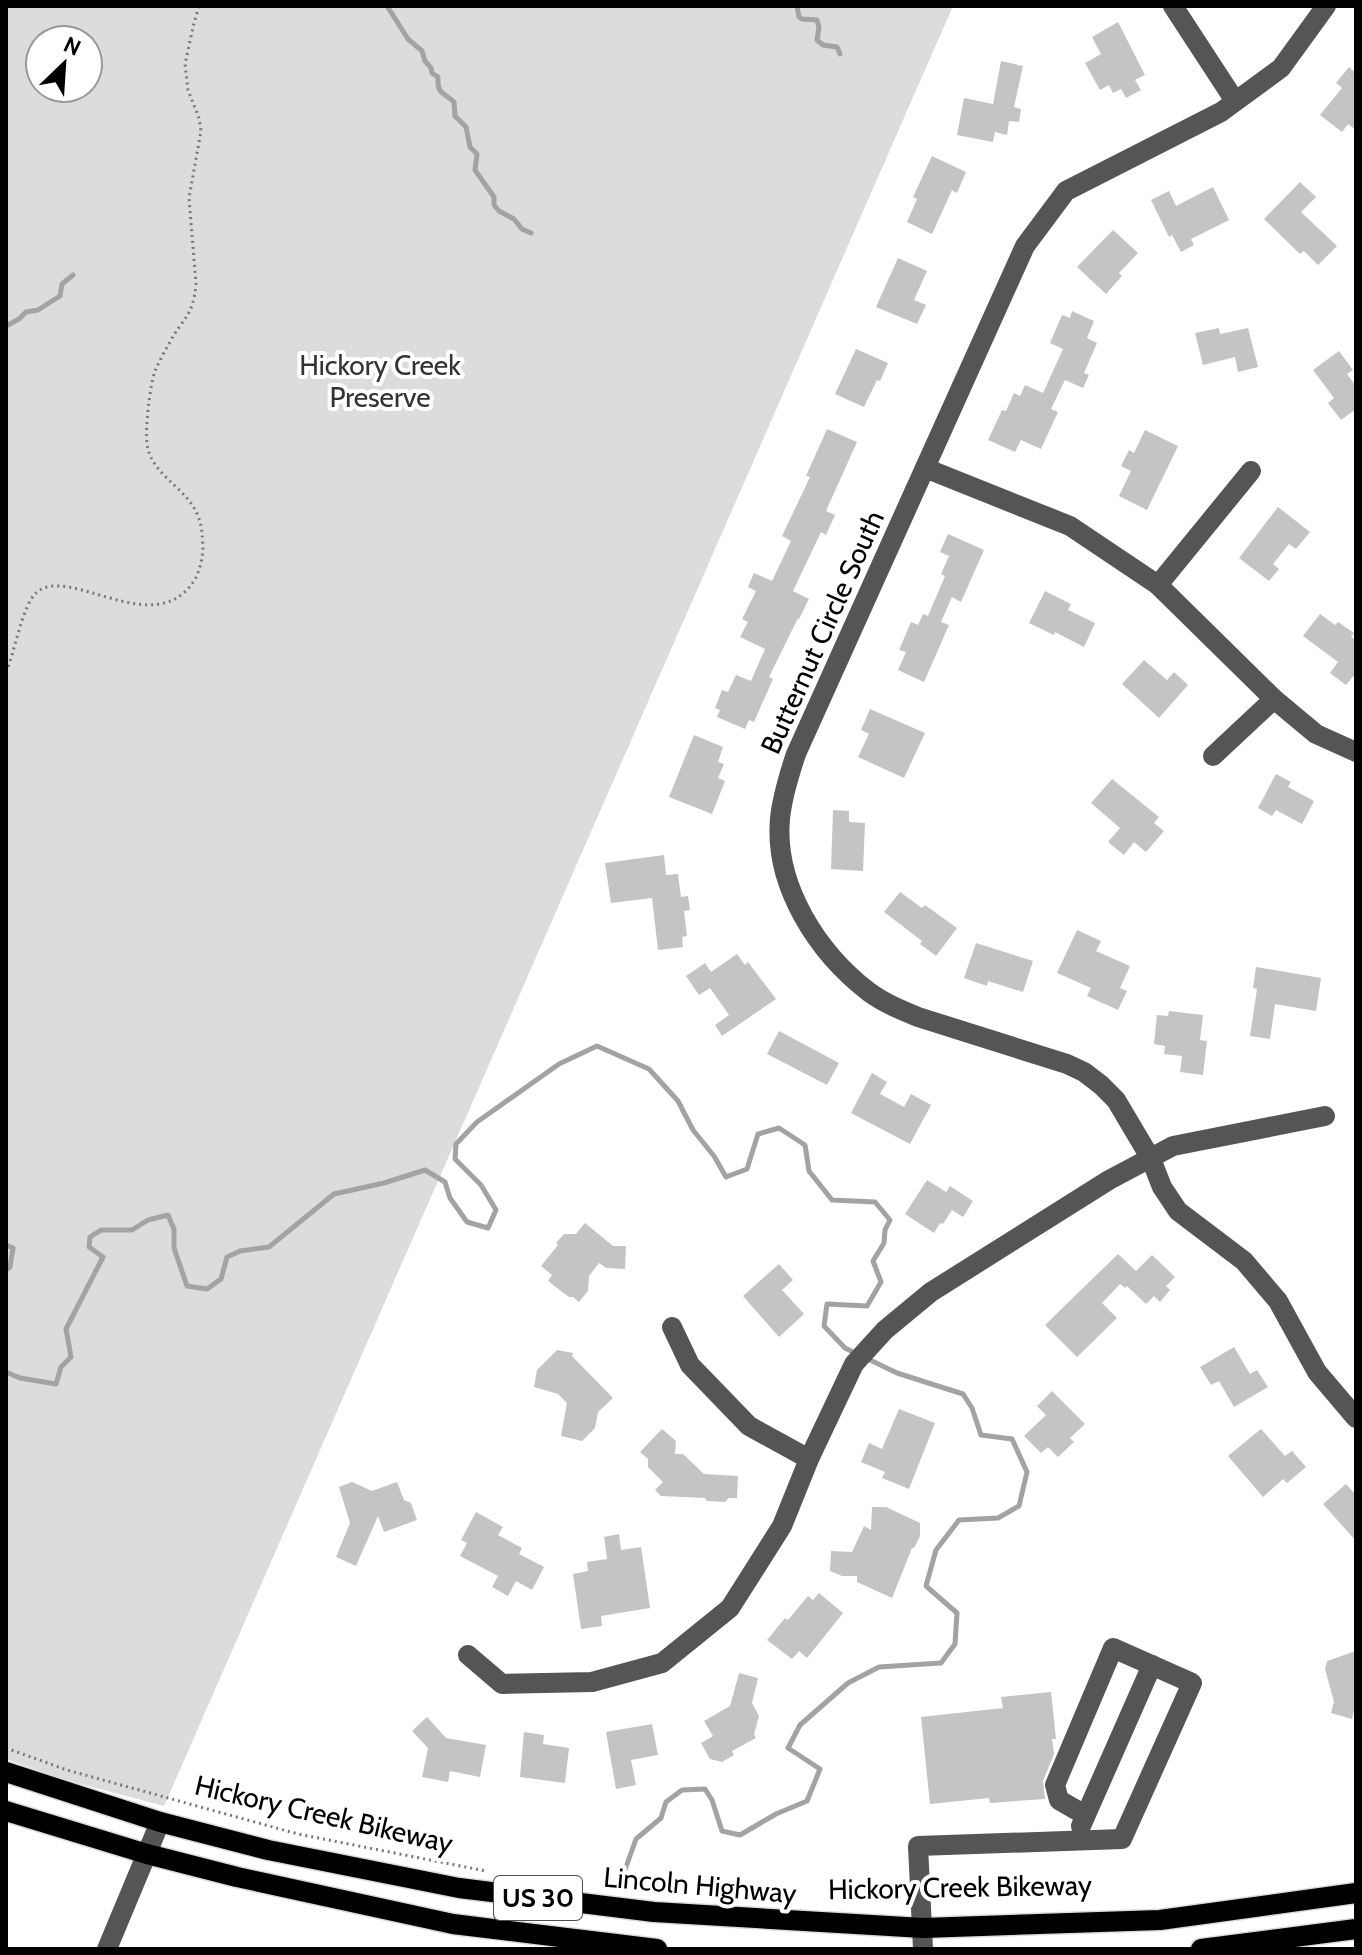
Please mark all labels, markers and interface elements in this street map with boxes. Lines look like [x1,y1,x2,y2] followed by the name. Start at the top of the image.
[24,24,104,104] north arrow
[59,31,85,62] text: N
[299,348,461,414] park label: Hickory Creek Preserve
[753,505,891,759] street label: Butternut Circle South
[192,1768,456,1860] street label: Hickory Creek Bikeway
[602,1860,798,1910] street label: Lincoln Highway
[828,1868,1092,1906] street label: Hickory Creek Bikeway
[494,1876,582,1920] road number: US 30

